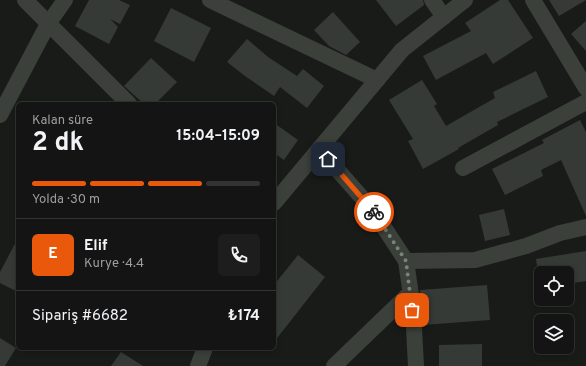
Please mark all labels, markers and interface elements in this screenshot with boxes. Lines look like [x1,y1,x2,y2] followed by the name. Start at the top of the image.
[32,113,93,129] text: Kalan süre
[32,127,84,160] text: 2 dk
[176,127,260,146] text: 15:04–15:09
[311,142,345,176] pin
[317,148,339,170] icon: home
[32,192,100,208] text: Yolda · 30 m
[354,192,394,232] courier
[363,201,385,223] icon: bike
[218,234,260,276] button: phone
[84,237,107,256] text: Elif
[48,245,58,264] text: E
[84,256,144,272] text: Kurye · 4.4
[534,266,574,354] map controls
[534,266,574,306] button: locate
[395,293,429,327] pin
[401,299,423,321] icon: bag
[32,307,128,326] text: Sipariş #6682
[228,307,260,326] text: ₺174
[534,314,574,354] button: layers

